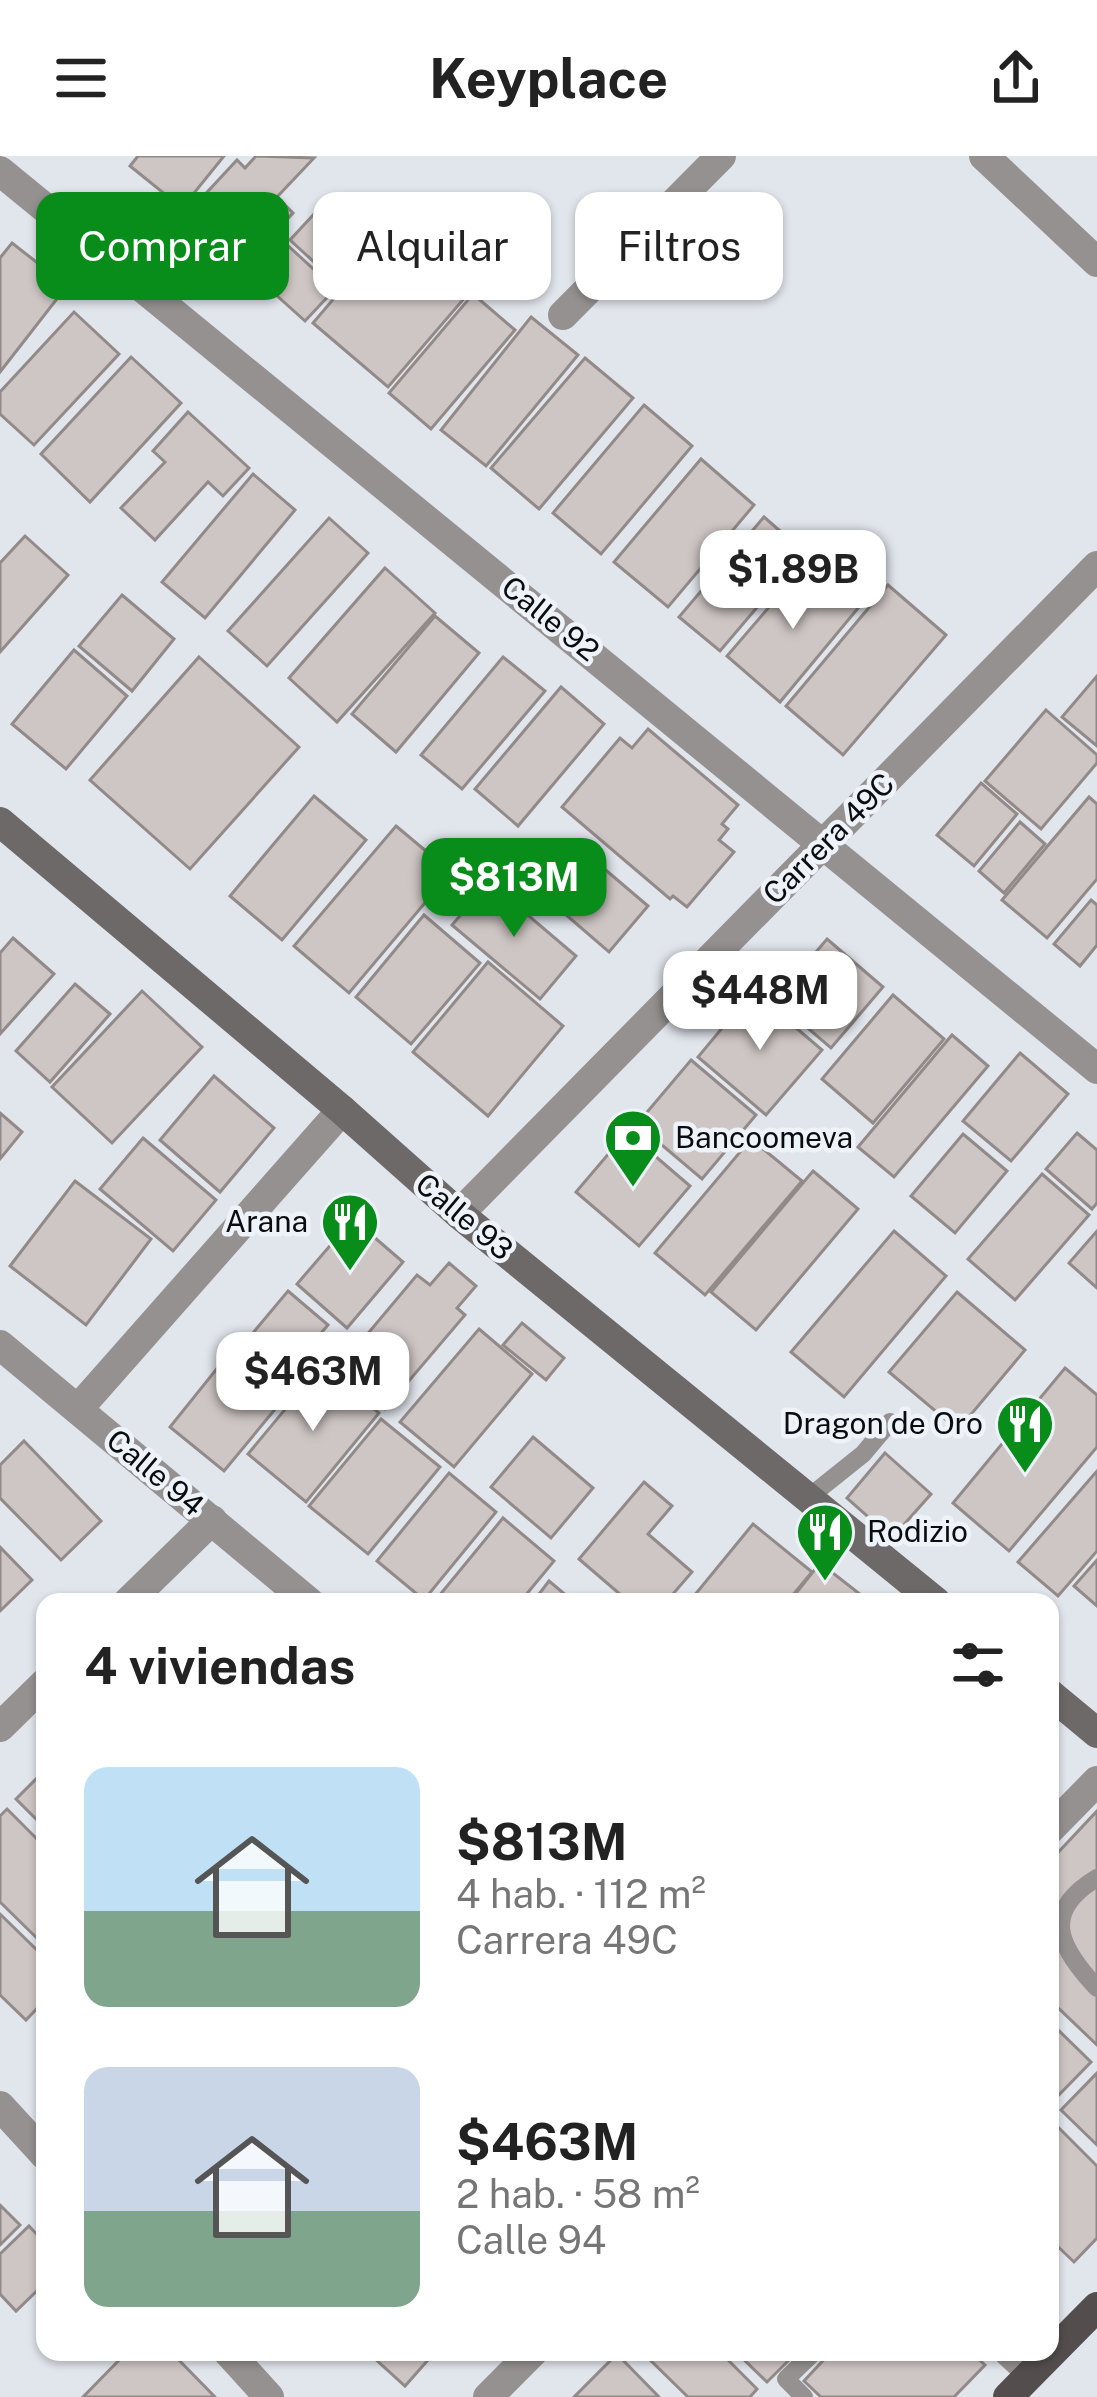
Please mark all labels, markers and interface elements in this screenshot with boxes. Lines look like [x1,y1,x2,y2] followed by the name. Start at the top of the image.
[48,45,114,111] icon: menu
[983,45,1049,111] icon: share
[429,47,668,110] text: Keyplace
[36,192,289,300] chip: Comprar
[313,192,551,300] chip: Alquilar
[575,192,783,300] chip: Filtros
[695,530,891,632] pin: $1.89B
[727,546,859,592] text: $1.89B
[495,568,607,668] street label: Calle 92
[755,765,901,911] street label: Carrera 49C
[430,838,598,940] pin: $813M
[448,854,580,900] text: $813M
[676,951,844,1053] pin: $448M
[690,967,830,1013] text: $448M
[602,1107,664,1189] bank icon: Bancoomeva
[675,1119,853,1155] place label: Bancoomeva
[409,1165,520,1267] street label: Calle 93
[319,1191,381,1273] restaurant icon: Arana
[225,1203,308,1239] place label: Arana
[229,1332,397,1434] pin: $463M
[243,1348,383,1394] text: $463M
[994,1393,1056,1475] restaurant icon: Dragon de Oro
[783,1405,983,1441] place label: Dragon de Oro
[100,1421,212,1523] street label: Calle 94
[794,1501,856,1583] restaurant icon: Rodizio
[867,1513,968,1549] place label: Rodizio
[945,1632,1011,1698] icon: filters
[84,1636,355,1695] text: 4 viviendas
[456,1812,627,1871] text: $813M
[180,1815,324,1959] icon: home
[456,1871,706,1917] text: 4 hab. · 112 m²
[456,1917,678,1963] text: Carrera 49C
[456,2112,638,2171] text: $463M
[180,2115,324,2259] icon: home
[456,2171,700,2217] text: 2 hab. · 58 m²
[456,2217,606,2263] text: Calle 94

